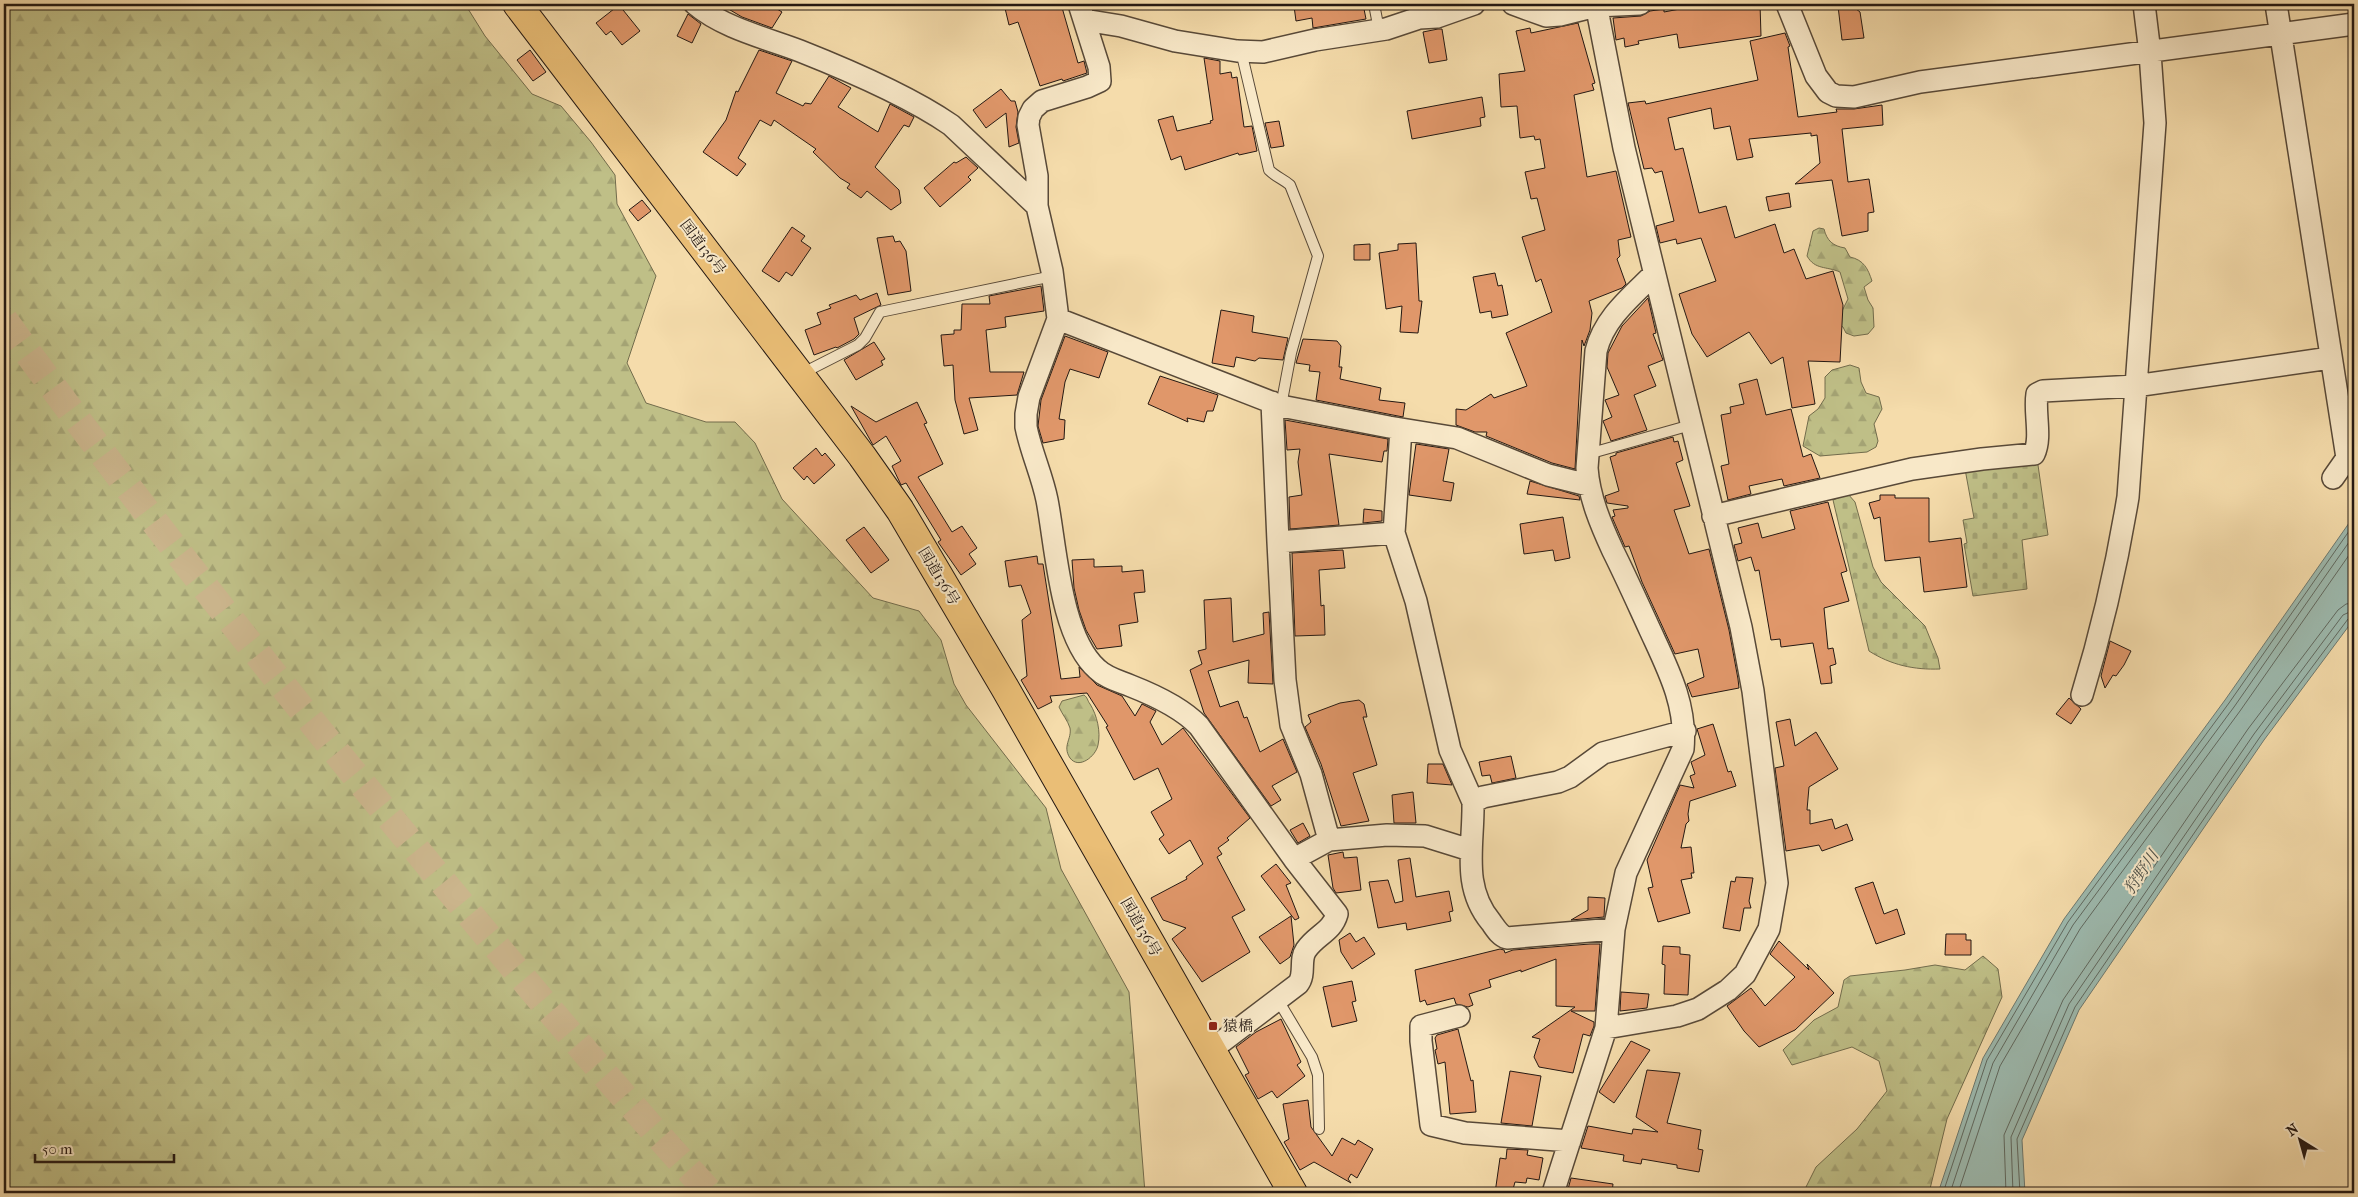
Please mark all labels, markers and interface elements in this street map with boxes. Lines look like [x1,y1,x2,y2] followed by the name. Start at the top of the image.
[676,216,730,278] street label: 国道136号
[915,544,963,608] street label: 国道136号
[2120,845,2163,897] water label: 狩野川
[1117,895,1165,959] street label: 国道136号
[1223,1017,1253,1035] place label: 猿橋
[1207,1020,1219,1032] marker: 猿橋
[2276,1114,2326,1164] north arrow
[2283,1120,2302,1140] text: N
[35,1132,174,1164] scale bar
[42,1140,73,1158] text: 50 m

